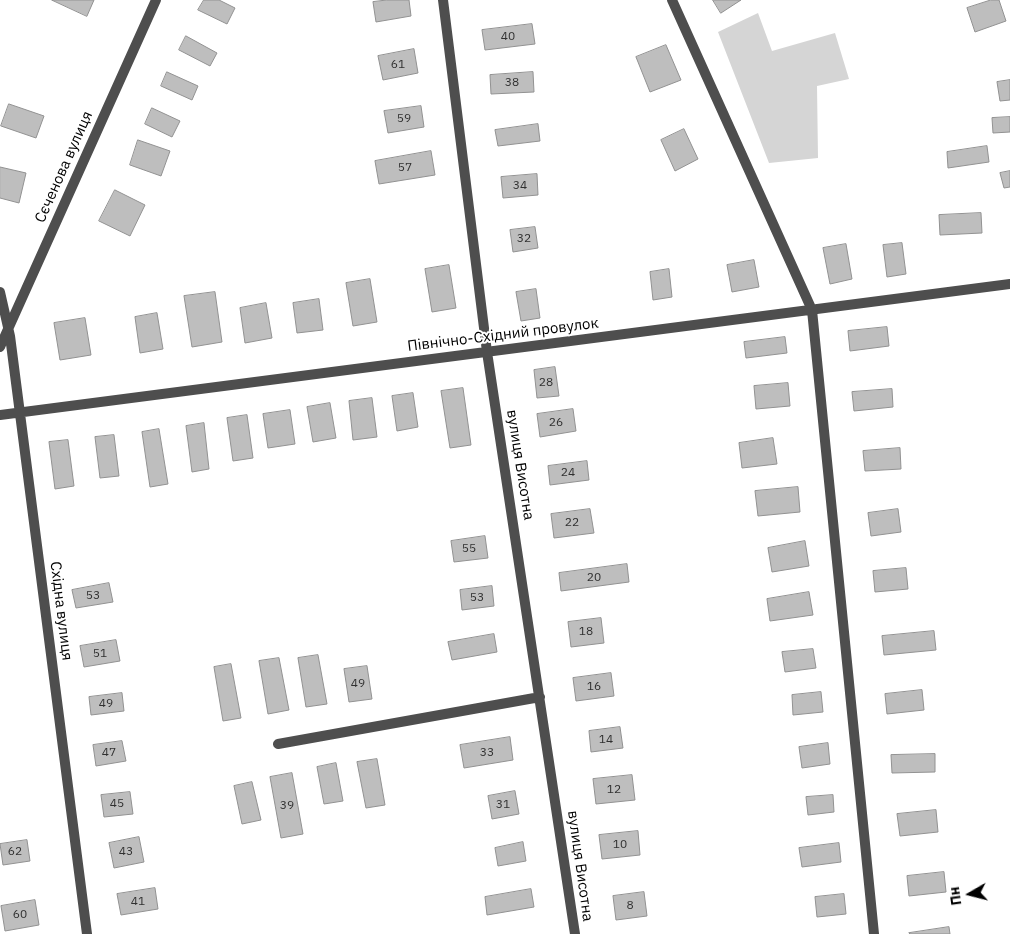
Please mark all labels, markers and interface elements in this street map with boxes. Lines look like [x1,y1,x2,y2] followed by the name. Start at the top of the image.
[501,30,515,44] house number: 40
[391,58,405,72] house number: 61
[505,76,519,90] house number: 38
[31,108,97,226] street label: Сєченова вулиця
[397,112,411,126] house number: 59
[398,161,412,175] house number: 57
[513,179,527,193] house number: 34
[517,232,531,246] house number: 32
[406,314,600,356] street label: Північно-Східний провулок
[539,376,553,390] house number: 28
[502,409,538,521] street label: вулиця Висотна
[549,416,563,430] house number: 26
[561,466,575,480] house number: 24
[565,516,579,530] house number: 22
[462,542,476,556] house number: 55
[46,560,76,662] street label: Східна вулиця
[587,571,601,585] house number: 20
[86,589,100,603] house number: 53
[470,591,484,605] house number: 53
[579,625,593,639] house number: 18
[93,647,107,661] house number: 51
[351,677,365,691] house number: 49
[587,680,601,694] house number: 16
[99,697,113,711] house number: 49
[599,733,613,747] house number: 14
[102,746,116,760] house number: 47
[480,746,494,760] house number: 33
[607,783,621,797] house number: 12
[110,797,124,811] house number: 45
[496,798,510,812] house number: 31
[280,799,294,813] house number: 39
[563,810,597,922] street label: вулиця Висотна
[613,838,627,852] house number: 10
[8,845,22,859] house number: 62
[119,845,133,859] house number: 43
[945,869,995,919] north arrow
[945,886,965,907] text: Пн
[131,895,145,909] house number: 41
[626,899,634,913] house number: 8
[13,908,27,922] house number: 60

